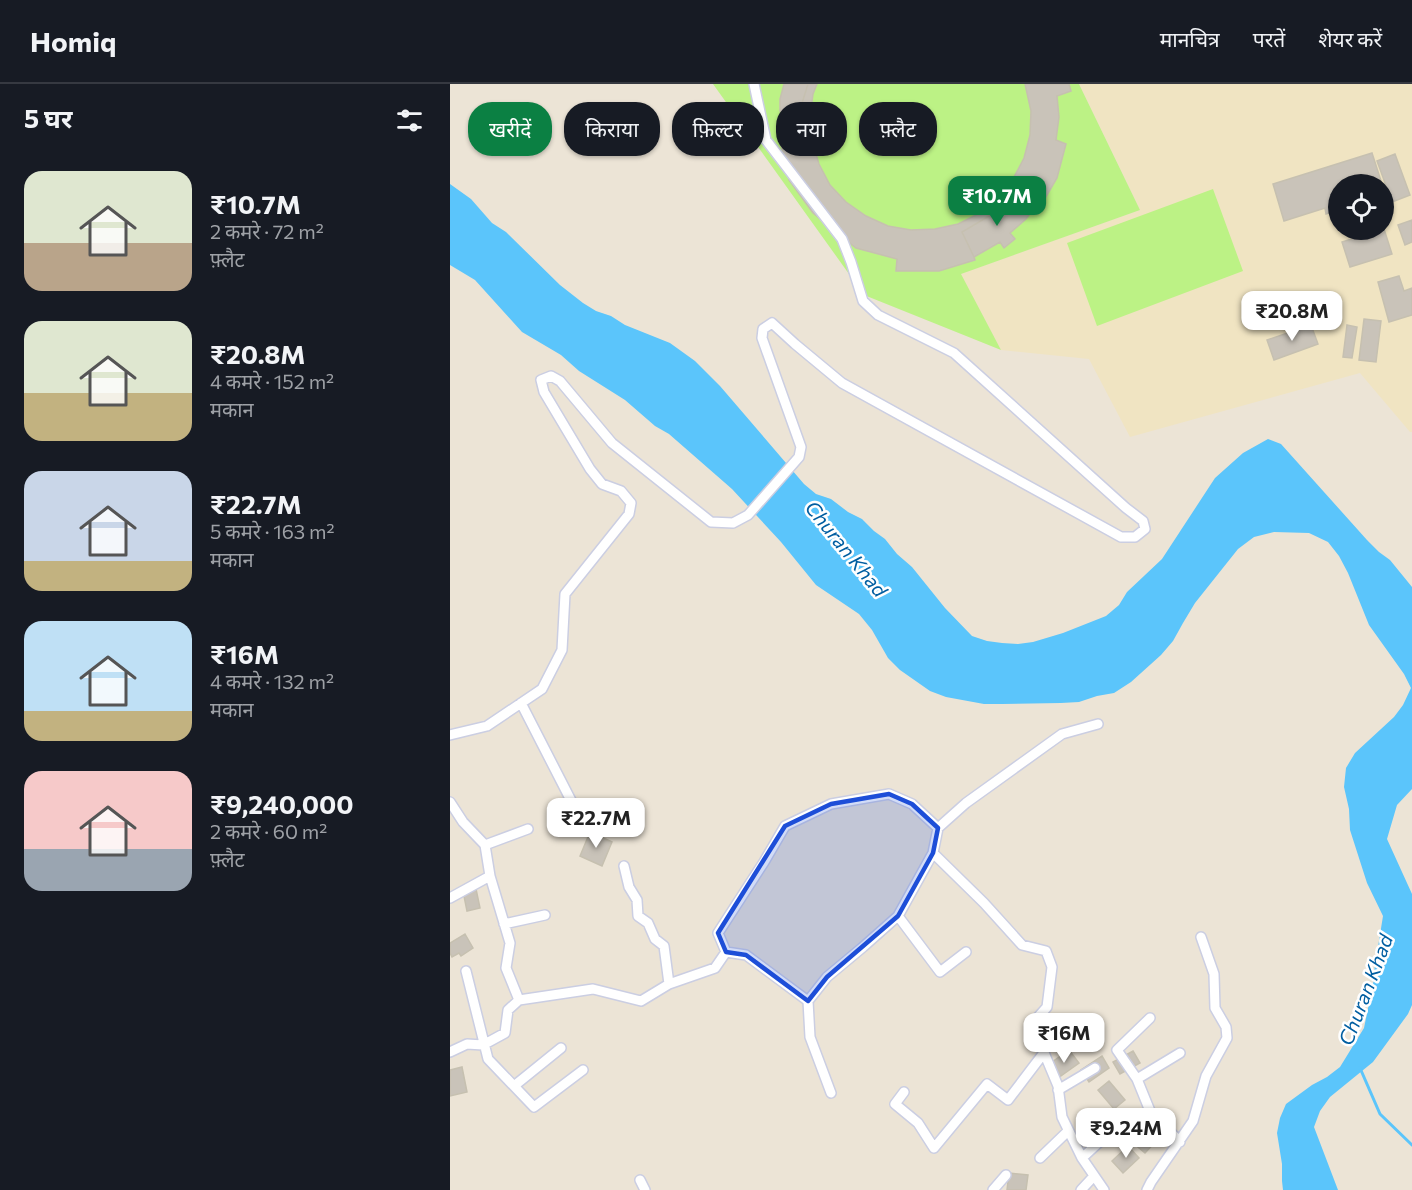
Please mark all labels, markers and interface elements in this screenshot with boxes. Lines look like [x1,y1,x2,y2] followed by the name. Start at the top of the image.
[30,24,116,58] text: Homiq
[1160,26,1220,51] text: मानचित्र
[1253,26,1285,51] text: परतें
[1318,26,1382,51] text: शेयर करें
[24,102,72,133] text: 5 घर
[468,102,552,156] chip: खरीदें
[564,102,660,156] chip: किराया
[672,102,764,156] chip: फ़िल्टर
[776,102,847,156] chip: नया
[859,102,937,156] chip: फ़्लैट
[393,104,426,137] icon: filters
[1328,174,1394,240] map controls
[1328,174,1394,240] button: locate
[948,176,1046,227] pin: ₹10.7M
[962,183,1032,207] text: ₹10.7M
[210,188,301,219] text: ₹10.7M
[72,195,144,267] icon: home
[210,219,324,243] text: 2 कमरे · 72 m²
[210,247,245,271] text: फ़्लैट
[1243,291,1341,342] pin: ₹20.8M
[1255,298,1329,322] text: ₹20.8M
[210,338,305,369] text: ₹20.8M
[72,345,144,417] icon: home
[210,369,334,393] text: 4 कमरे · 152 m²
[210,397,254,421] text: मकान
[210,488,302,519] text: ₹22.7M
[72,495,144,567] icon: home
[801,495,894,602] water label: Churan Khad
[210,519,335,543] text: 5 कमरे · 163 m²
[210,547,254,571] text: मकान
[210,638,279,669] text: ₹16M
[72,645,144,717] icon: home
[210,669,334,693] text: 4 कमरे · 132 m²
[210,697,254,721] text: मकान
[210,788,354,819] text: ₹9,240,000
[72,795,144,867] icon: home
[547,798,645,849] pin: ₹22.7M
[561,805,631,829] text: ₹22.7M
[210,819,327,843] text: 2 कमरे · 60 m²
[210,847,245,871] text: फ़्लैट
[1333,929,1398,1048] water label: Churan Khad
[1028,1013,1100,1064] pin: ₹16M
[1037,1020,1091,1044] text: ₹16M
[1077,1108,1175,1159] pin: ₹9.24M
[1090,1115,1162,1139] text: ₹9.24M

